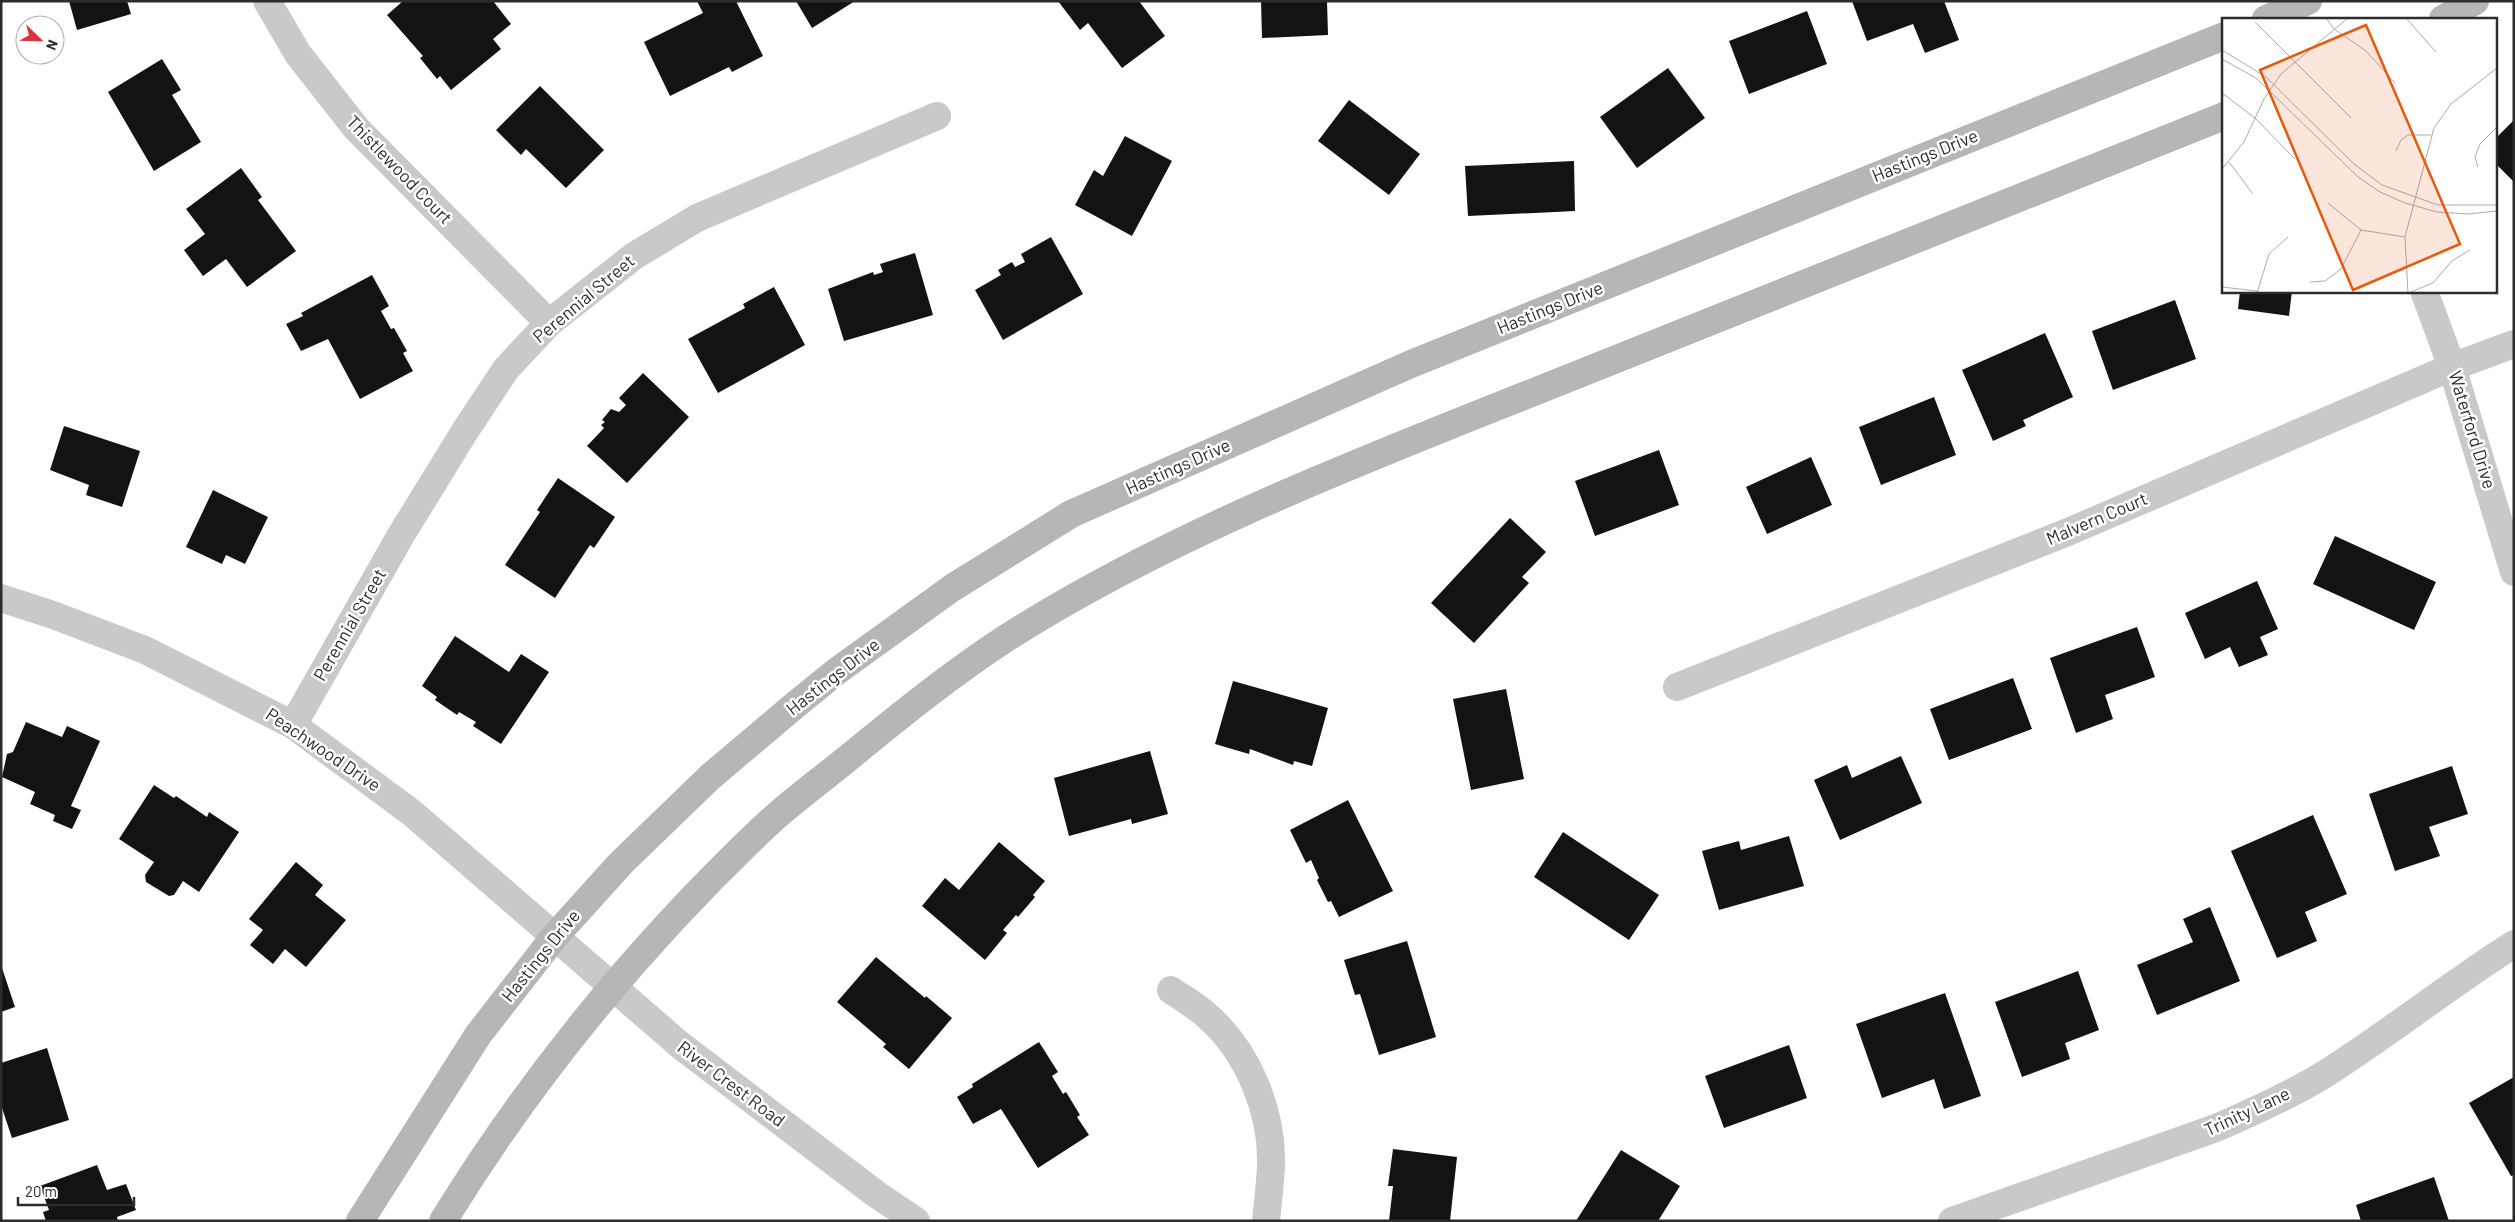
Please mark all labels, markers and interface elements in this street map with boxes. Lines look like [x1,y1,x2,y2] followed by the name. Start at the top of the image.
[15,15,65,65] north arrow
[2222,18,2498,292] inset map
[43,38,62,53] text: N
[342,110,457,228] street label: Thistlewood Court
[1868,124,1981,186] street label: Hastings Drive
[528,249,639,347] street label: Perennial Street
[1493,276,1606,338] street label: Hastings Drive
[2445,368,2501,491] street label: Waterford Drive
[1122,433,1233,499] street label: Hastings Drive
[2043,487,2150,549] street label: Malvern Court
[308,564,390,685] street label: Perennial Street
[781,633,883,719] street label: Hastings Drive
[262,703,385,796] street label: Peachwood Drive
[496,905,584,1006] street label: Hastings Drive
[673,1036,790,1131] street label: River Crest Road
[2200,1082,2293,1140] street label: Trinity Lane
[18,1174,134,1206] scale bar
[25,1182,57,1200] text: 20 m

